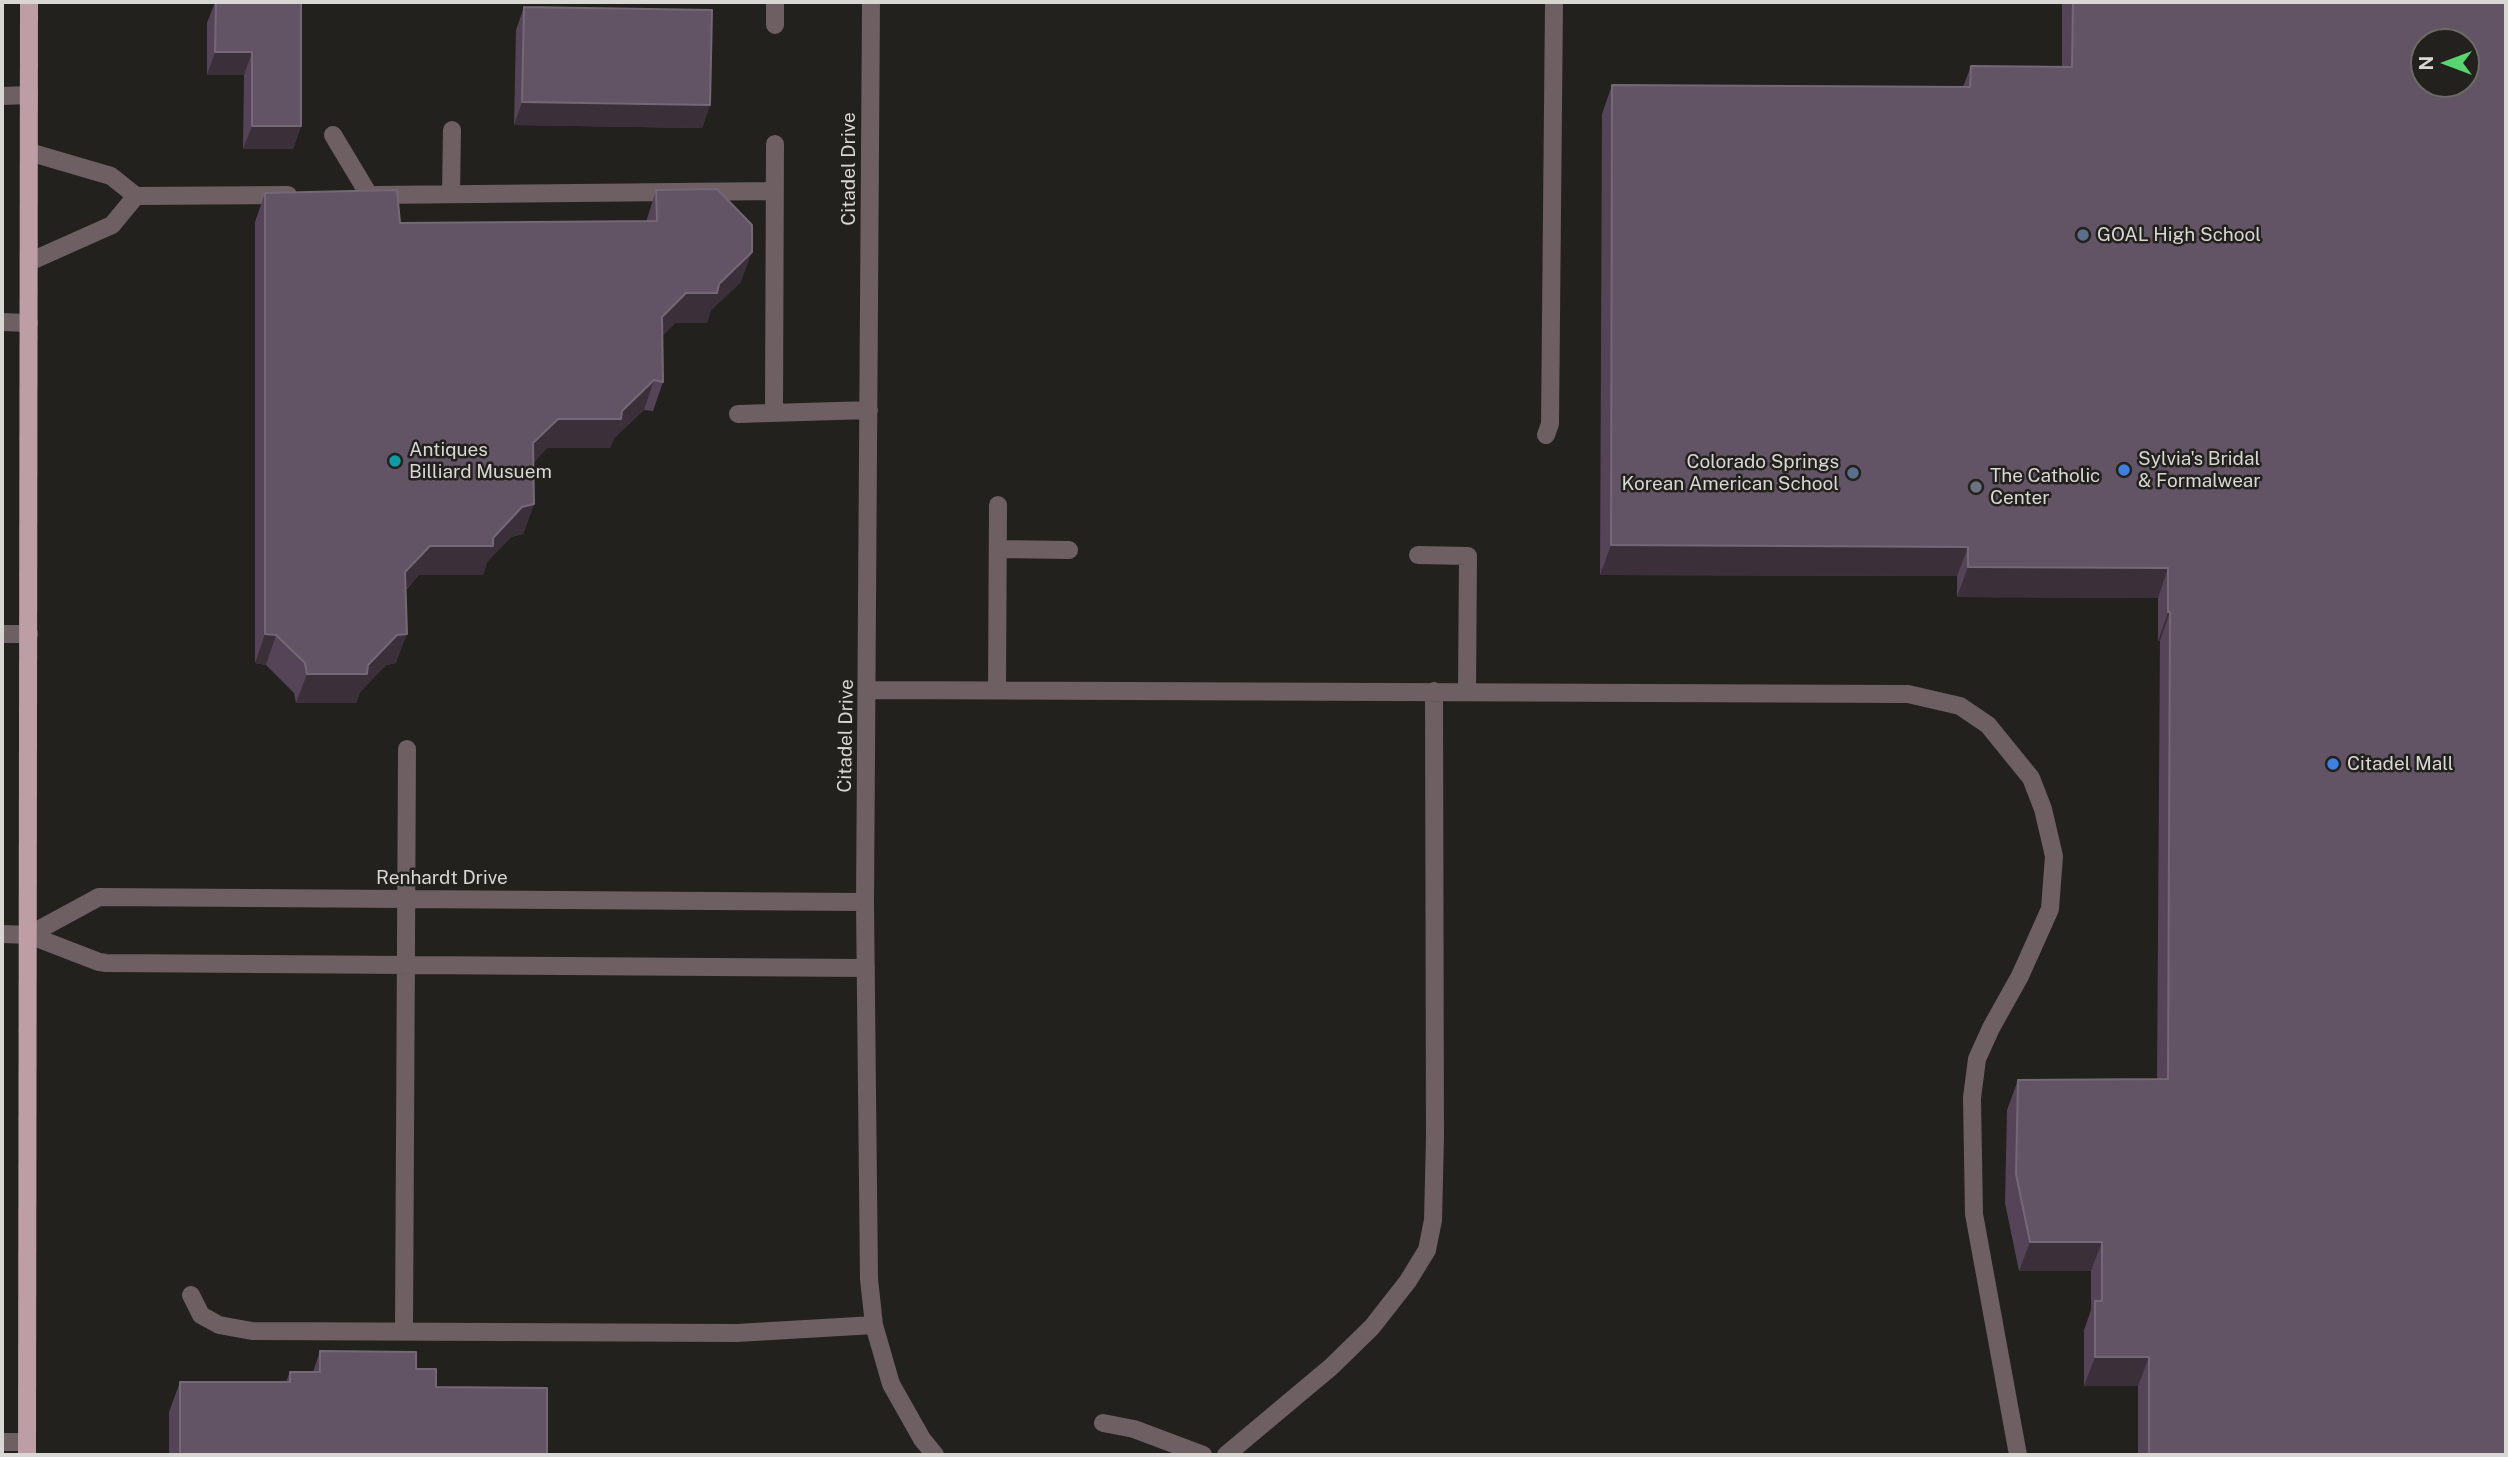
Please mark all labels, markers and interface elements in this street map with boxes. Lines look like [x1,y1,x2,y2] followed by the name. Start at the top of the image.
[2410,28,2480,98] north arrow
[2415,56,2437,70] text: N
[838,112,860,226] street label: Citadel Drive
[2097,224,2261,246] place label: GOAL High School
[2075,227,2091,243] marker: GOAL High School
[409,439,552,483] place label: Antiques Billiard Musuem
[2138,448,2261,492] place label: Sylvia's Bridal & Formalwear
[1622,451,1839,495] place label: Colorado Springs Korean American School
[387,453,403,469] marker: Antiques Billiard Musuem
[2116,462,2132,478] marker: Sylvia's Bridal & Formalwear
[1845,465,1861,481] marker: Colorado Springs Korean American School
[1990,465,2100,509] place label: The Catholic Center
[1968,479,1984,495] marker: The Catholic Center
[834,679,858,793] street label: Citadel Drive
[2347,753,2454,775] place label: Citadel Mall
[2325,756,2341,772] marker: Citadel Mall
[376,867,508,889] street label: Renhardt Drive

